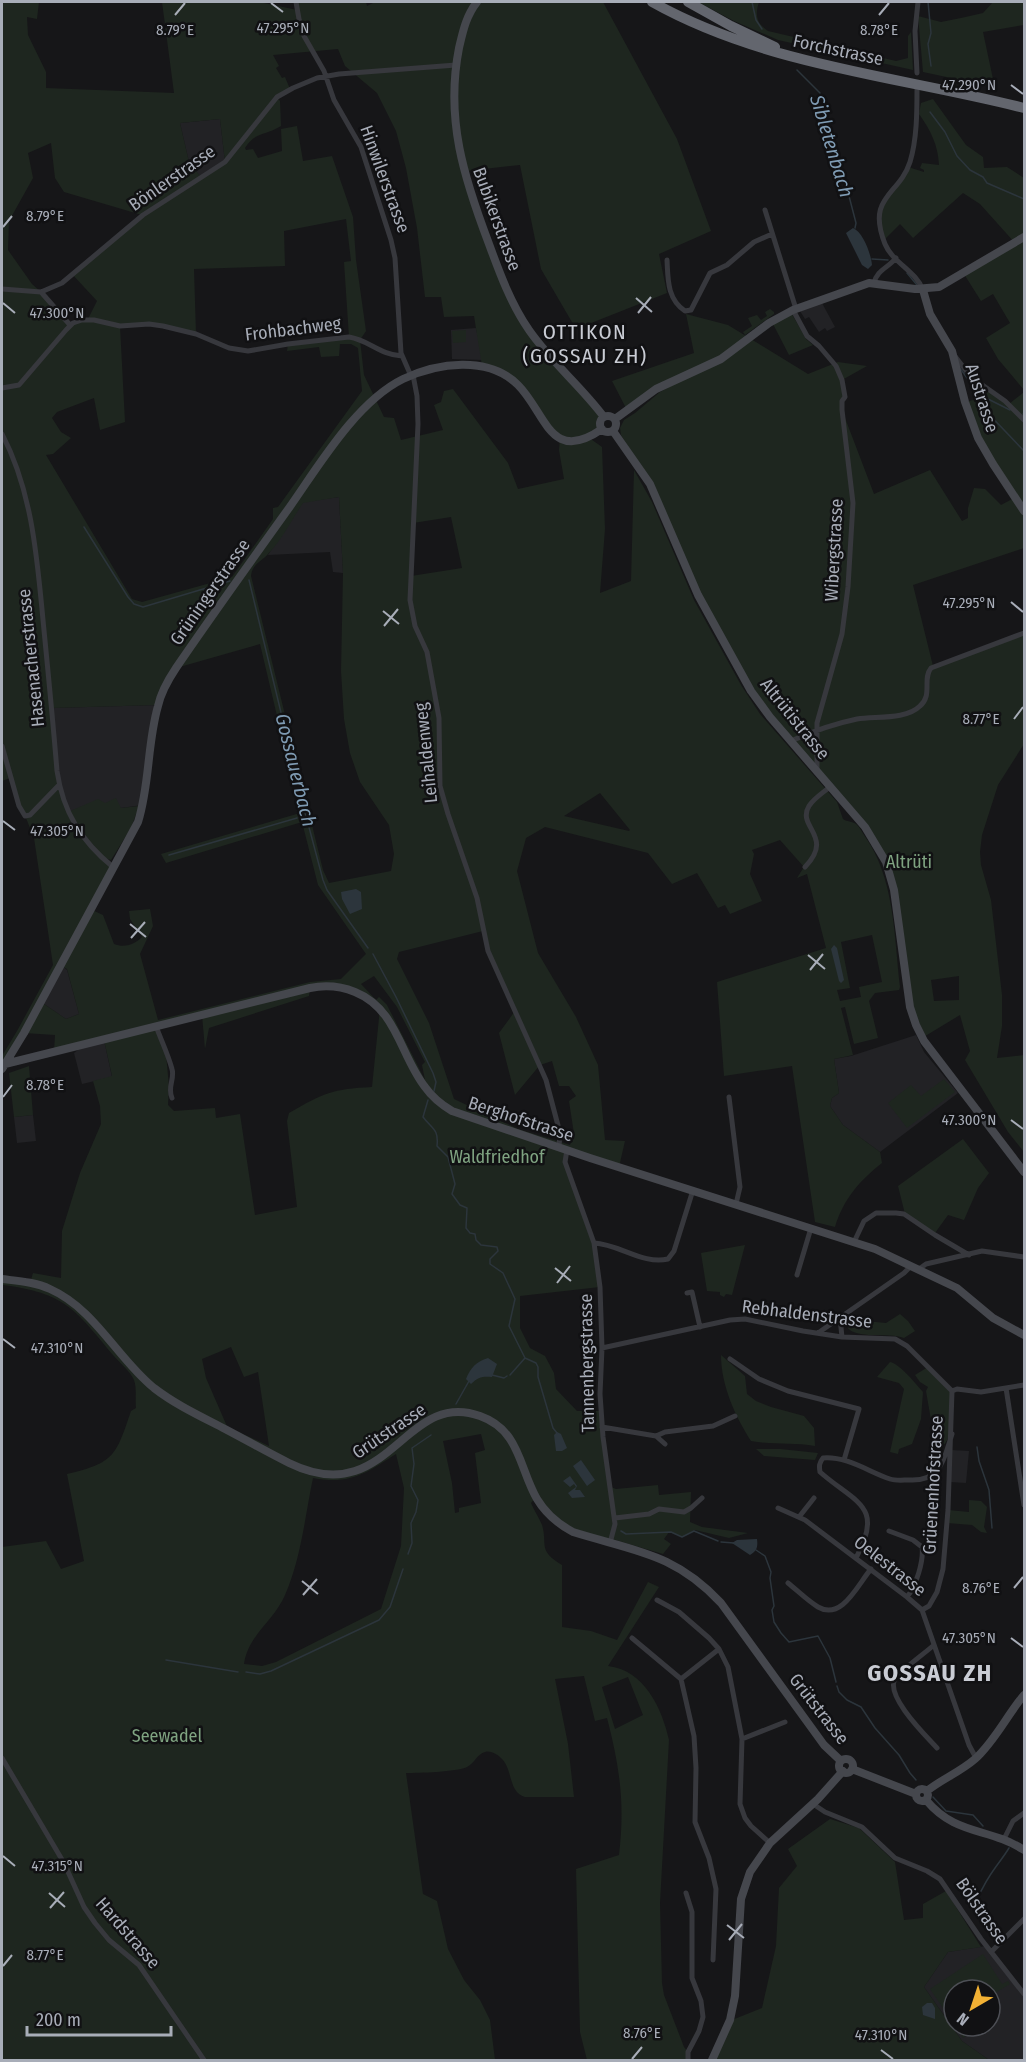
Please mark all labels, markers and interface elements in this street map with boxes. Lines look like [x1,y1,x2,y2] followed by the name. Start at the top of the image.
[257,19,309,37] text: 47.295°N
[156,21,194,39] text: 8.79°E
[860,21,898,39] text: 8.78°E
[791,30,885,70] street label: Forchstrasse
[942,76,996,94] text: 47.290°N
[805,91,859,200] water label: Sibletenbach
[355,122,415,236] street label: Hinwilerstrasse
[125,140,220,216] street label: Bönlerstrasse
[468,164,526,274] street label: Bubikerstrasse
[26,207,64,225] text: 8.79°E
[30,304,84,322] text: 47.300°N
[244,312,343,346] street label: Frohbachweg
[522,319,648,369] district label: OTTIKON (GOSSAU ZH)
[961,361,1003,435] street label: Austrasse
[820,498,848,602] street label: Wibergstrasse
[165,535,255,649] street label: Grüningerstrasse
[13,588,49,728] street label: Hasenacherstrasse
[943,594,995,612] text: 47.295°N
[756,674,835,764] street label: Altrütistrasse
[410,701,442,804] street label: Leihaldenweg
[962,710,1000,728] text: 8.77°E
[270,711,322,829] water label: Gossauerbach
[30,822,84,840] text: 47.305°N
[886,851,932,873] park label: Altrüti
[26,1076,64,1094] text: 8.78°E
[465,1092,577,1146] street label: Berghofstrasse
[942,1111,996,1129] text: 47.300°N
[449,1146,546,1168] park label: Waldfriedhof
[575,1293,599,1432] street label: Tannenbergstrasse
[741,1295,873,1333] street label: Rebhaldenstrasse
[31,1339,83,1357] text: 47.310°N
[348,1398,430,1464] street label: Grütstrasse
[918,1415,948,1555] street label: Grüenenhofstrasse
[849,1531,931,1601] street label: Oelestrasse
[962,1579,1000,1597] text: 8.76°E
[942,1629,996,1647] text: 47.305°N
[867,1659,993,1687] district label: GOSSAU ZH
[784,1669,854,1749] street label: Grütstrasse
[132,1725,202,1747] park label: Seewadel
[31,1857,83,1875] text: 47.315°N
[951,1874,1013,1949] street label: Bölstrasse
[91,1893,165,1973] street label: Hardstrasse
[26,1946,64,1964] text: 8.77°E
[942,1978,1002,2038] north arrow
[27,1999,171,2037] scale bar
[36,2009,81,2031] text: 200 m
[953,2009,973,2030] text: N
[623,2024,661,2042] text: 8.76°E
[855,2026,907,2044] text: 47.310°N

